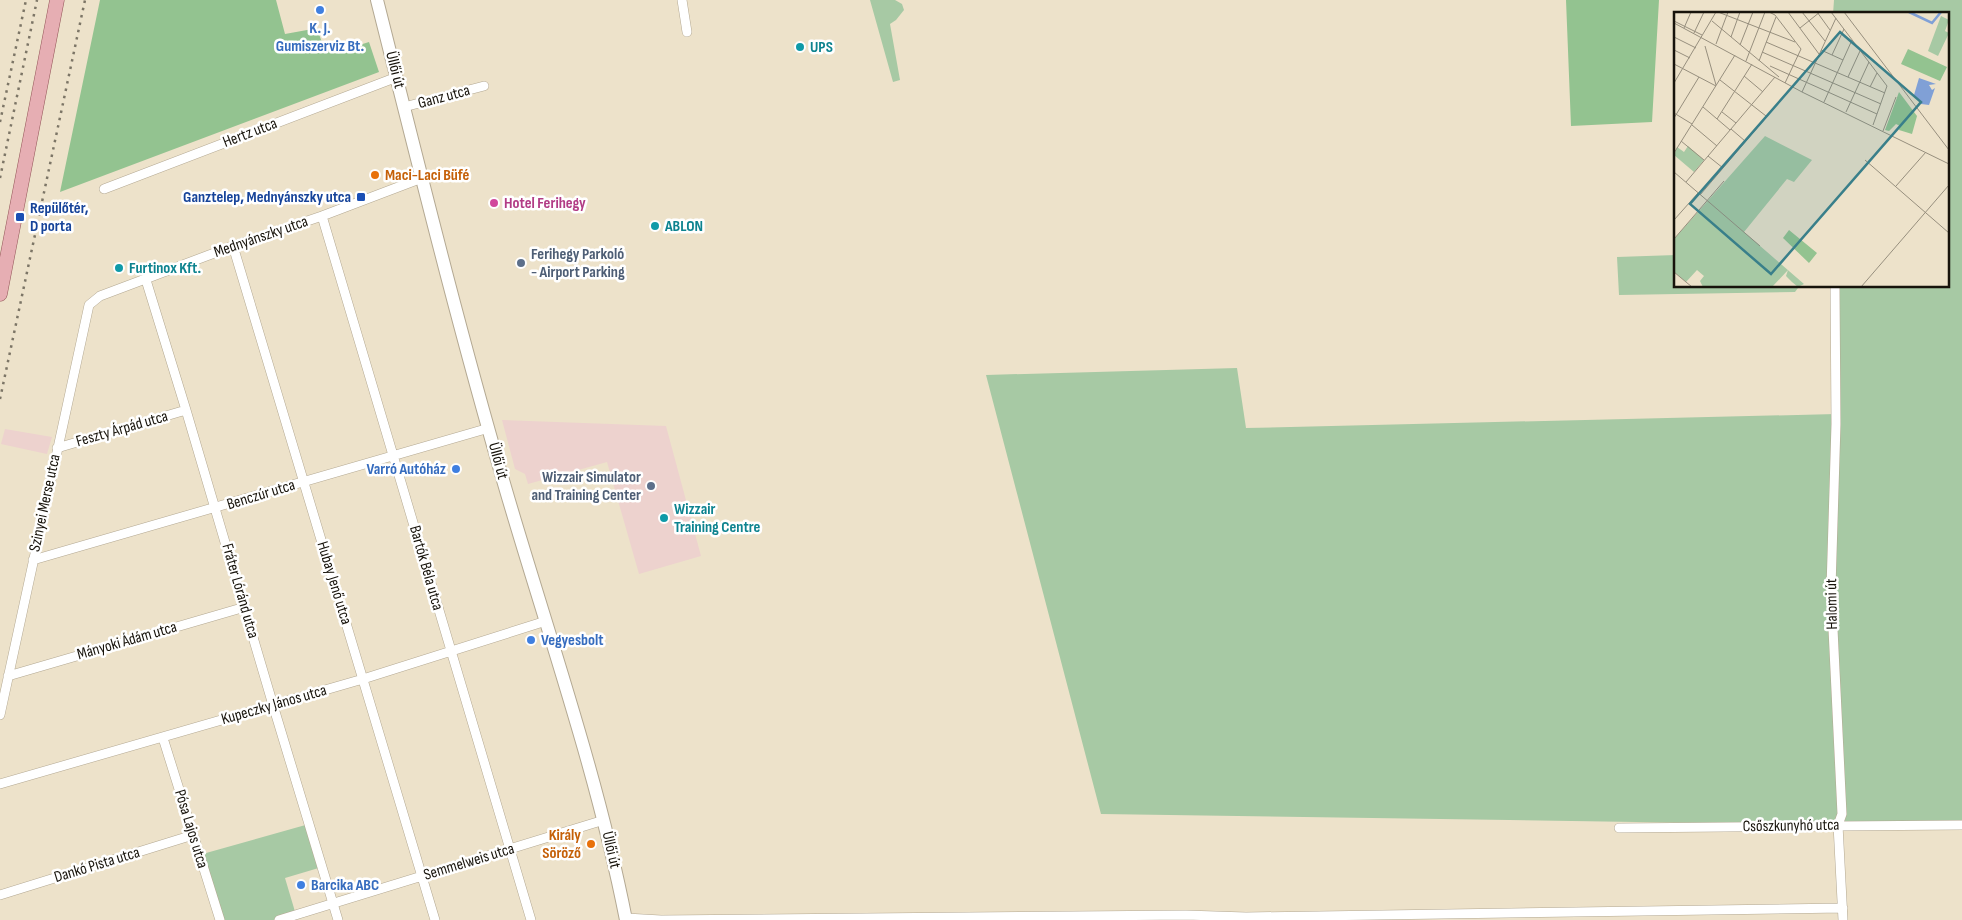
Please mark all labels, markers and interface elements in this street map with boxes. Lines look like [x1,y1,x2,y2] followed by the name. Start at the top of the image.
[314,4,326,16] marker: K. J. Gumiszerviz Bt.
[1674,12,1950,288] inset map
[276,19,364,56] place label: K. J. Gumiszerviz Bt.
[810,38,833,57] place label: UPS
[794,41,806,53] marker: UPS
[381,49,409,91] street label: Üllői út
[416,81,472,113] street label: Ganz utca
[220,114,280,152] street label: Hertz utca
[385,166,470,185] place label: Maci-Laci Büfé
[369,169,381,181] marker: Maci-Laci Büfé
[183,188,351,207] place label: Ganztelep, Mednyánszky utca
[355,191,367,203] marker: Ganztelep, Mednyánszky utca
[504,194,586,213] place label: Hotel Ferihegy
[488,197,500,209] marker: Hotel Ferihegy
[30,199,89,236] place label: Repülőtér, D porta
[14,211,26,223] marker: Repülőtér, D porta
[211,212,311,262] street label: Mednyánszky utca
[664,217,703,236] place label: ABLON
[649,220,661,232] marker: ABLON
[531,245,625,282] place label: Ferihegy Parkoló - Airport Parking
[515,257,527,269] marker: Ferihegy Parkoló - Airport Parking
[129,259,201,278] place label: Furtinox Kft.
[113,262,125,274] marker: Furtinox Kft.
[74,407,170,451] street label: Feszty Árpád utca
[484,440,512,482] street label: Üllői út
[25,453,65,553] street label: Szinyei Merse utca
[366,460,446,479] place label: Varró Autóház
[450,463,462,475] marker: Varró Autóház
[531,468,641,505] place label: Wizzair Simulator and Training Center
[225,476,297,514] street label: Benczúr utca
[645,480,657,492] marker: Wizzair Simulator and Training Center
[674,500,760,537] place label: Wizzair Training Centre
[658,512,670,524] marker: Wizzair Training Centre
[405,523,447,613] street label: Bartók Béla utca
[312,539,356,627] street label: Hubay Jenő utca
[217,541,263,641] street label: Fráter Lóránd utca
[1822,578,1842,630] street label: Halomi út
[75,618,179,664] street label: Mányoki Ádám utca
[541,631,604,650] place label: Vegyesbolt
[525,634,537,646] marker: Vegyesbolt
[219,681,329,729] street label: Kupeczky János utca
[170,787,212,871] street label: Pósa Lajos utca
[1742,816,1840,836] street label: Csőszkunyhó utca
[542,826,581,863] place label: Király Söröző
[598,830,625,871] street label: Üllői út
[585,838,597,850] marker: Király Söröző
[421,839,517,885] street label: Semmelweis utca
[52,843,142,887] street label: Dankó Pista utca
[311,876,379,895] place label: Barcika ABC
[295,879,307,891] marker: Barcika ABC

